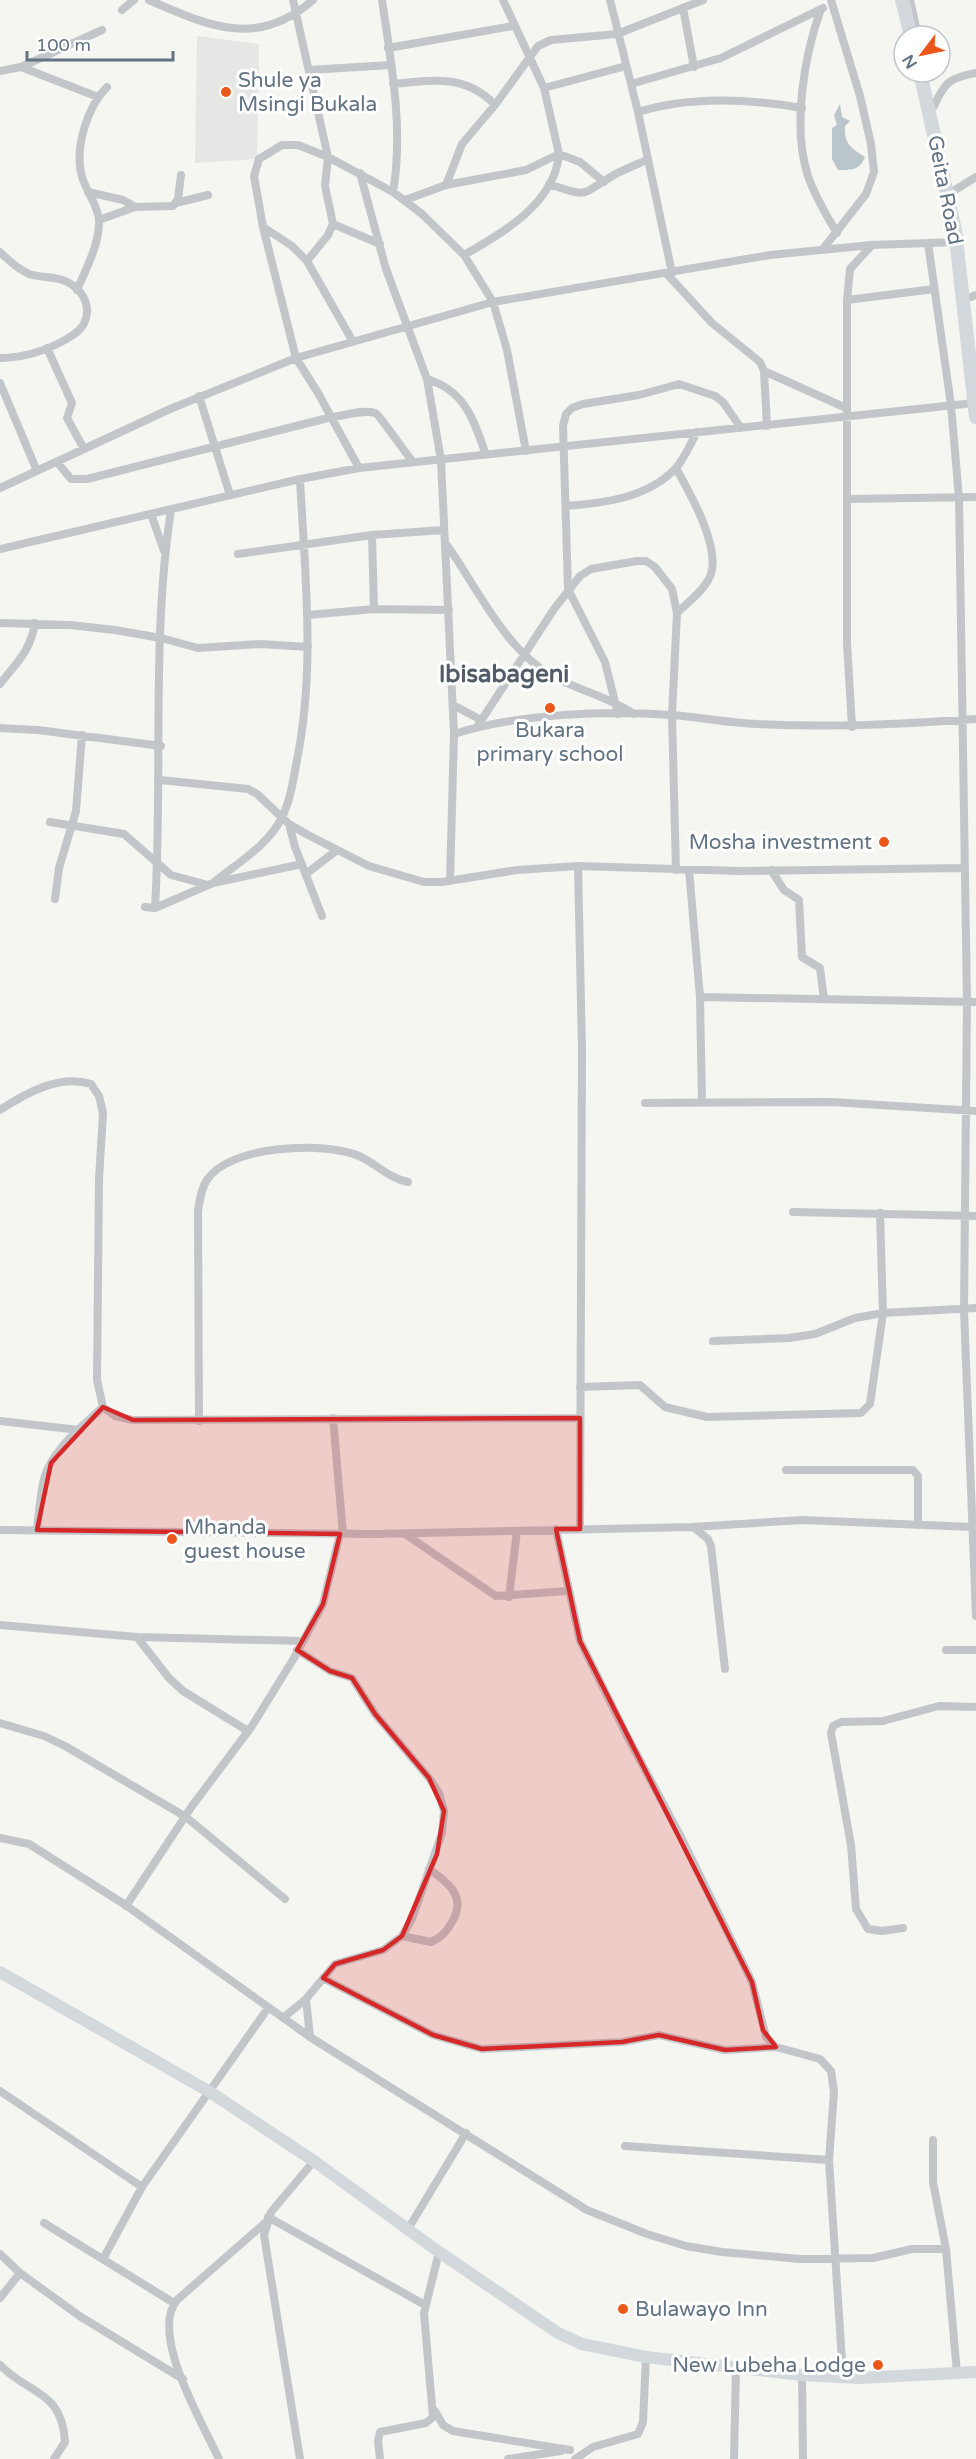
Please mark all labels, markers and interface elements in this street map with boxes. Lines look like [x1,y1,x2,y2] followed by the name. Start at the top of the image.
[27,24,172,62] scale bar
[892,24,952,84] north arrow
[36,34,91,56] text: 100 m
[898,51,922,72] text: N
[238,68,377,117] place label: Shule ya Msingi Bukala
[219,85,233,99] marker: Shule ya Msingi Bukala
[922,133,968,247] street label: Geita Road
[439,660,569,689] district label: Ibisabageni
[543,701,557,715] marker: Bukara primary school
[476,718,624,767] place label: Bukara primary school
[689,830,872,855] place label: Mosha investment
[877,835,891,849] marker: Mosha investment
[184,1515,306,1564] place label: Mhanda guest house
[165,1532,179,1546] marker: Mhanda guest house
[635,2297,768,2322] place label: Bulawayo Inn
[616,2302,630,2316] marker: Bulawayo Inn
[672,2353,866,2378] place label: New Lubeha Lodge
[871,2358,885,2372] marker: New Lubeha Lodge

